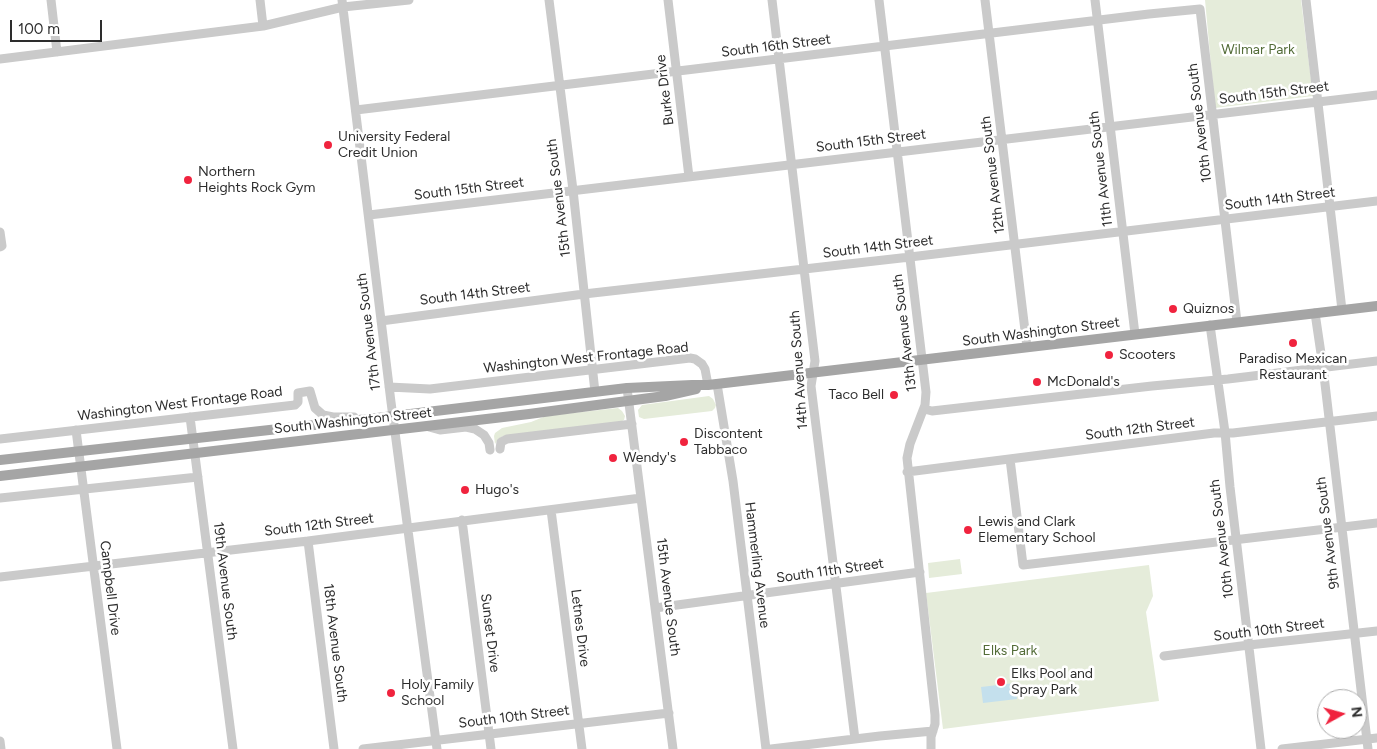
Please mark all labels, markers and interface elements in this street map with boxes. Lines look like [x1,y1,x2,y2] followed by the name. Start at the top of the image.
[12,10,105,42] scale bar
[18,20,60,38] text: 100 m
[720,31,832,61] street label: South 16th Street
[1221,42,1295,58] park label: Wilmar Park
[652,54,678,126] street label: Burke Drive
[1184,63,1216,183] street label: 10th Avenue South
[1218,78,1330,108] street label: South 15th Street
[1086,110,1116,228] street label: 11th Avenue South
[977,115,1009,235] street label: 12th Avenue South
[815,126,927,156] street label: South 15th Street
[338,129,450,162] place label: University Federal Credit Union
[543,138,575,258] street label: 15th Avenue South
[322,139,334,151] marker: University Federal Credit Union
[198,164,315,196] place label: Northern Heights Rock Gym
[182,174,194,186] marker: Northern Heights Rock Gym
[413,174,525,204] street label: South 15th Street
[1224,184,1336,214] street label: South 14th Street
[822,232,934,262] street label: South 14th Street
[353,272,385,392] street label: 17th Avenue South
[889,273,921,393] street label: 13th Avenue South
[419,279,531,309] street label: South 14th Street
[1183,301,1234,317] place label: Quiznos
[1167,303,1179,315] marker: Quiznos
[786,310,812,430] street label: 14th Avenue South
[961,314,1121,350] street label: South Washington Street
[1287,337,1299,349] marker: Paradiso Mexican Restaurant
[483,339,689,377] street label: Washington West Frontage Road
[1119,347,1176,363] place label: Scooters
[1103,349,1115,361] marker: Scooters
[1239,351,1347,384] place label: Paradiso Mexican Restaurant
[1047,374,1120,390] place label: McDonald's
[1031,376,1043,388] marker: McDonald's
[77,383,283,425] street label: Washington West Frontage Road
[828,387,884,403] place label: Taco Bell
[888,389,900,401] marker: Taco Bell
[273,404,433,438] street label: South Washington Street
[1084,414,1196,444] street label: South 12th Street
[694,426,763,458] place label: Discontent Tabbaco
[678,436,690,448] marker: Discontent Tabbaco
[623,450,676,466] place label: Wendy's
[607,452,619,464] marker: Wendy's
[1313,476,1343,590] street label: 9th Avenue South
[1206,479,1238,599] street label: 10th Avenue South
[475,482,519,498] place label: Hugo's
[459,484,471,496] marker: Hugo's
[741,501,773,629] street label: Hammerling Avenue
[263,510,375,540] street label: South 12th Street
[978,514,1096,546] place label: Lewis and Clark Elementary School
[209,521,241,641] street label: 19th Avenue South
[962,524,974,536] marker: Lewis and Clark Elementary School
[652,537,684,657] street label: 15th Avenue South
[96,540,124,636] street label: Campbell Drive
[775,555,885,587] street label: South 11th Street
[319,583,351,703] street label: 18th Avenue South
[567,588,593,668] street label: Letnes Drive
[477,593,503,673] street label: Sunset Drive
[1213,615,1325,645] street label: South 10th Street
[983,643,1037,659] park label: Elks Park
[1011,666,1093,699] place label: Elks Pool and Spray Park
[995,676,1007,688] marker: Elks Pool and Spray Park
[401,677,474,710] place label: Holy Family School
[385,687,397,699] marker: Holy Family School
[1317,689,1367,739] north arrow
[458,702,570,732] street label: South 10th Street
[1347,706,1365,719] text: N

